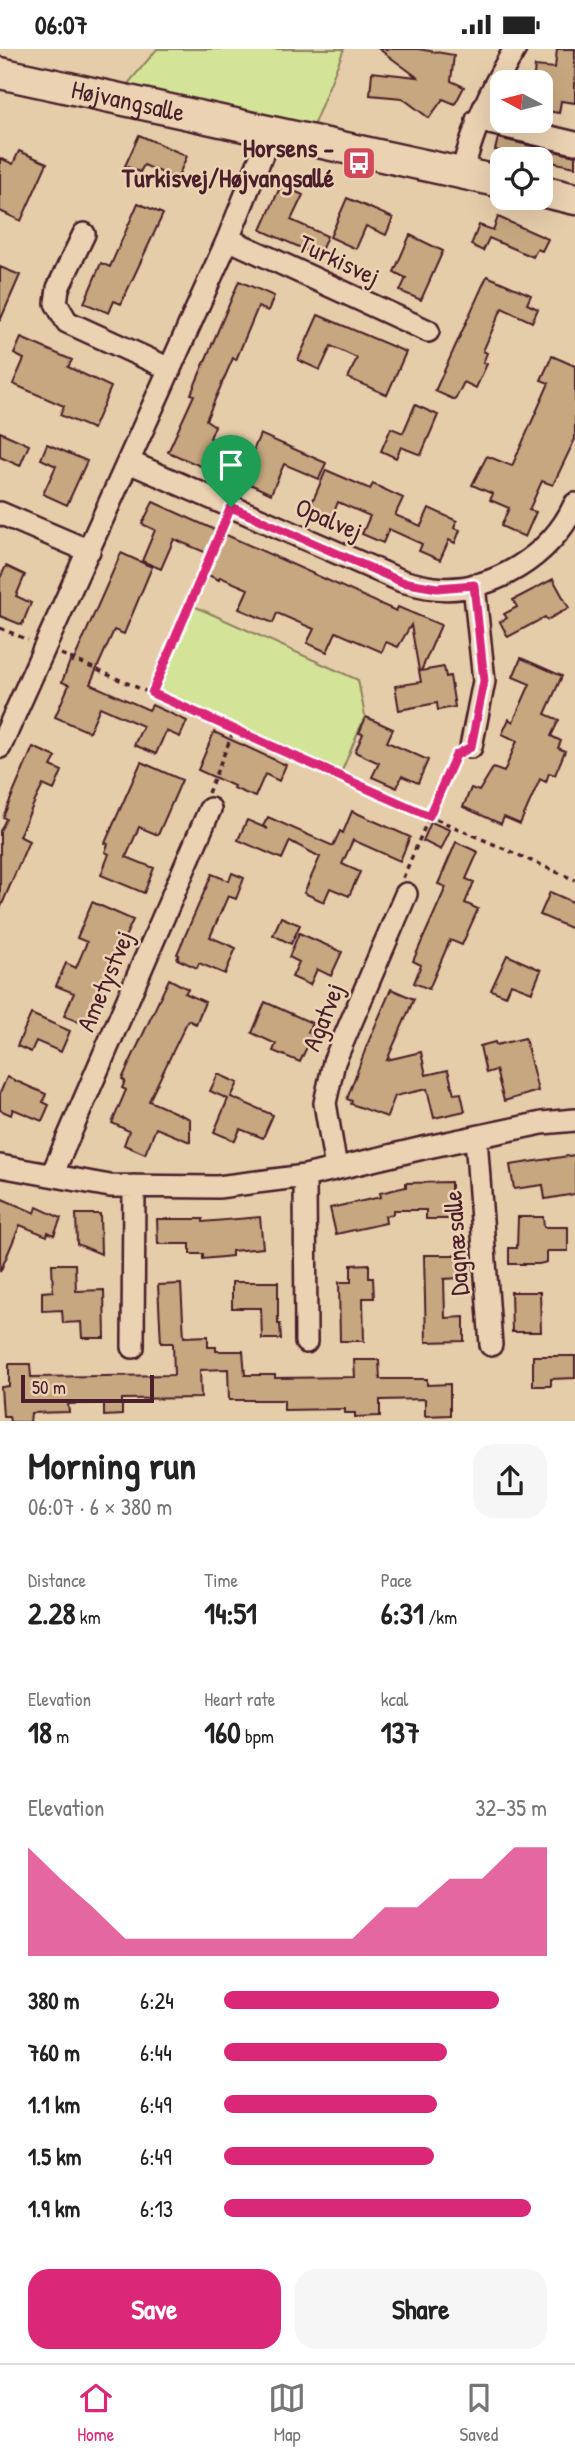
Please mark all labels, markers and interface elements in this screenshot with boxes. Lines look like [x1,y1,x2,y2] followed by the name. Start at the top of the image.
[35,7,88,42] text: 06:07
[490,70,553,133] north arrow
[490,70,553,210] map controls
[68,71,188,130] street label: Højvangsalle
[121,130,335,196] place label: Horsens - Turkisvej/Højvangsallé
[340,144,378,182] bus stop icon: Horsens - Turkisvej/Højvangsallé
[490,147,553,210] button: locate
[293,226,386,294] street label: Turkisvej
[201,435,261,507] pin
[212,446,250,484] icon: arrive
[290,489,368,548] street label: Opalvej
[68,925,141,1037] street label: Ametystvej
[293,978,352,1056] street label: Agatvej
[434,1189,477,1297] street label: Dagnæsalle
[21,1373,154,1404] scale bar
[32,1374,66,1400] text: 50 m
[28,1439,196,1491] text: Morning run
[473,1444,547,1518] button: share
[28,1491,172,1522] text: 06:07 · 6 × 380 m
[28,1567,86,1593] text: Distance
[204,1567,238,1593] text: Time
[381,1567,412,1593] text: Pace
[28,1593,76,1633] text: 2.28
[204,1593,257,1633] text: 14:51
[381,1593,424,1633] text: 6:31
[76,1604,101,1630] text: km
[424,1604,457,1630] text: /km
[28,1686,91,1712] text: Elevation
[204,1686,275,1712] text: Heart rate
[381,1686,408,1712] text: kcal
[28,1712,52,1752] text: 18
[204,1712,241,1752] text: 160
[381,1712,420,1752] text: 137
[52,1723,69,1749] text: m
[241,1723,274,1749] text: bpm
[28,1792,104,1823] text: Elevation
[475,1792,547,1823] text: 32–35 m
[28,1985,80,2016] text: 380 m
[140,1985,174,2016] text: 6:24
[28,2037,80,2068] text: 760 m
[140,2037,172,2068] text: 6:44
[28,2089,80,2120] text: 1.1 km
[140,2089,172,2120] text: 6:49
[28,2141,81,2172] text: 1.5 km
[140,2141,172,2172] text: 6:49
[28,2193,80,2224] text: 1.9 km
[140,2193,173,2224] text: 6:13
[28,2269,281,2349] button: Save
[295,2269,547,2349] button: Share
[77,2379,115,2447] tab: Home
[268,2379,306,2447] tab: Map
[460,2379,498,2447] tab: Saved

